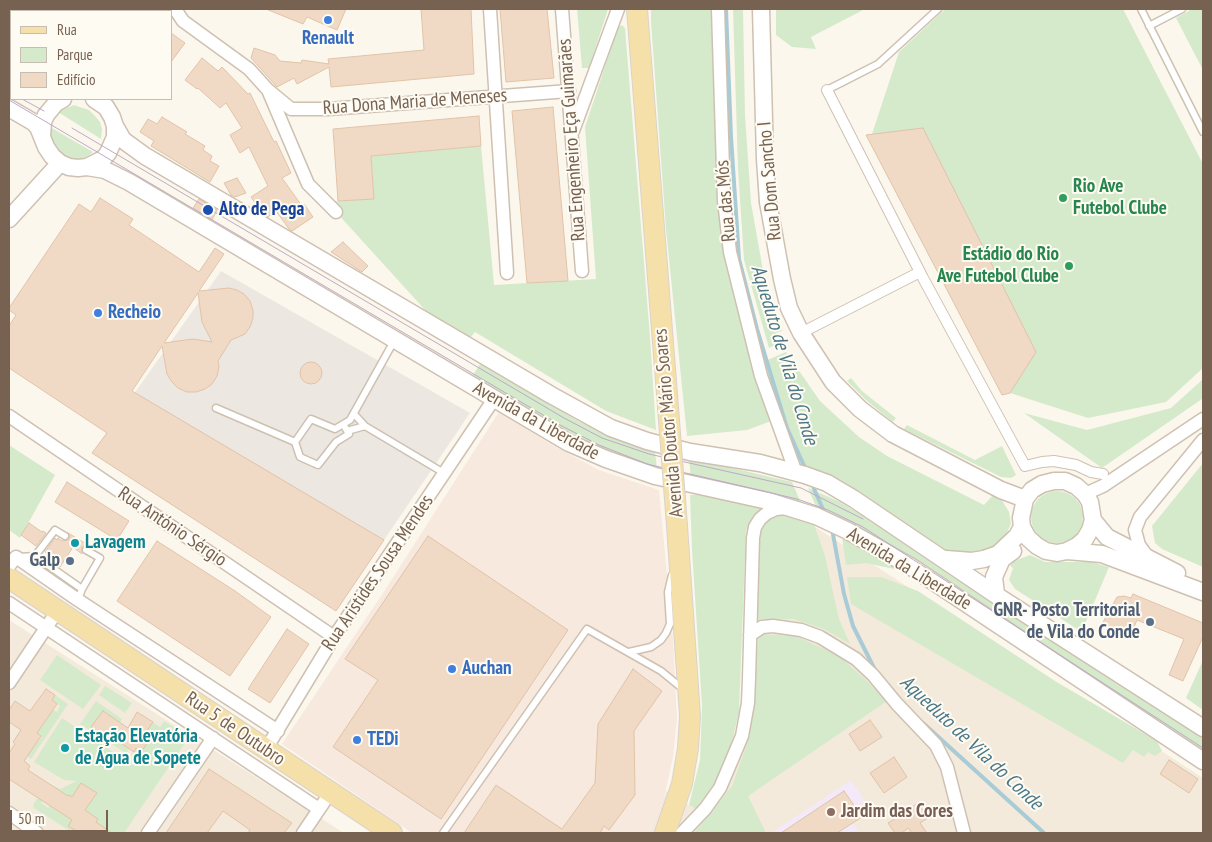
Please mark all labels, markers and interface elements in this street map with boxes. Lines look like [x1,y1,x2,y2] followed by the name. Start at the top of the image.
[10,10,172,100] legend
[322,14,334,26] marker: Renault
[57,20,77,39] text: Rua
[302,28,354,50] place label: Renault
[554,38,590,242] street label: Rua Engenheiro Eça Guimarães
[57,45,93,64] text: Parque
[57,70,95,89] text: Edifício
[322,84,508,120] street label: Rua Dona Maria de Meneses
[753,121,787,241] street label: Rua Dom Sancho I
[711,159,741,243] street label: Rua das Mós
[1073,176,1167,220] place label: Rio Ave Futebol Clube
[1057,192,1069,204] marker: Rio Ave Futebol Clube
[219,199,304,221] place label: Alto de Pega
[201,203,215,217] marker: Alto de Pega
[937,244,1059,288] place label: Estádio do Rio Ave Futebol Clube
[1063,260,1075,272] marker: Estádio do Rio Ave Futebol Clube
[745,262,823,448] water label: Aqueduto de Vila do Conde
[108,302,161,324] place label: Recheio
[92,307,104,319] marker: Recheio
[649,328,689,518] street label: Avenida Doutor Mário Soares
[469,377,603,465] street label: Avenida da Liberdade
[113,482,231,572] street label: Rua António Sérgio
[317,491,439,655] street label: Rua Aristides Sousa Mendes
[843,523,975,615] street label: Avenida da Liberdade
[85,532,145,554] place label: Lavagem
[69,537,81,549] marker: Lavagem
[30,550,60,572] place label: Galp
[64,555,76,567] marker: Galp
[993,600,1140,644] place label: GNR- Posto Territorial de Vila do Conde
[1144,616,1156,628] marker: GNR- Posto Territorial de Vila do Conde
[462,658,512,680] place label: Auchan
[446,663,458,675] marker: Auchan
[895,671,1047,815] water label: Aqueduto de Vila do Conde
[181,687,289,771] street label: Rua 5 de Outubro
[75,726,201,770] place label: Estação Elevatória de Água de Sopete
[367,729,399,751] place label: TEDi
[351,734,363,746] marker: TEDi
[59,742,71,754] marker: Estação Elevatória de Água de Sopete
[12,800,110,832] scale bar
[841,801,953,823] place label: Jardim das Cores
[825,806,837,818] marker: Jardim das Cores
[18,809,44,828] text: 50 m

